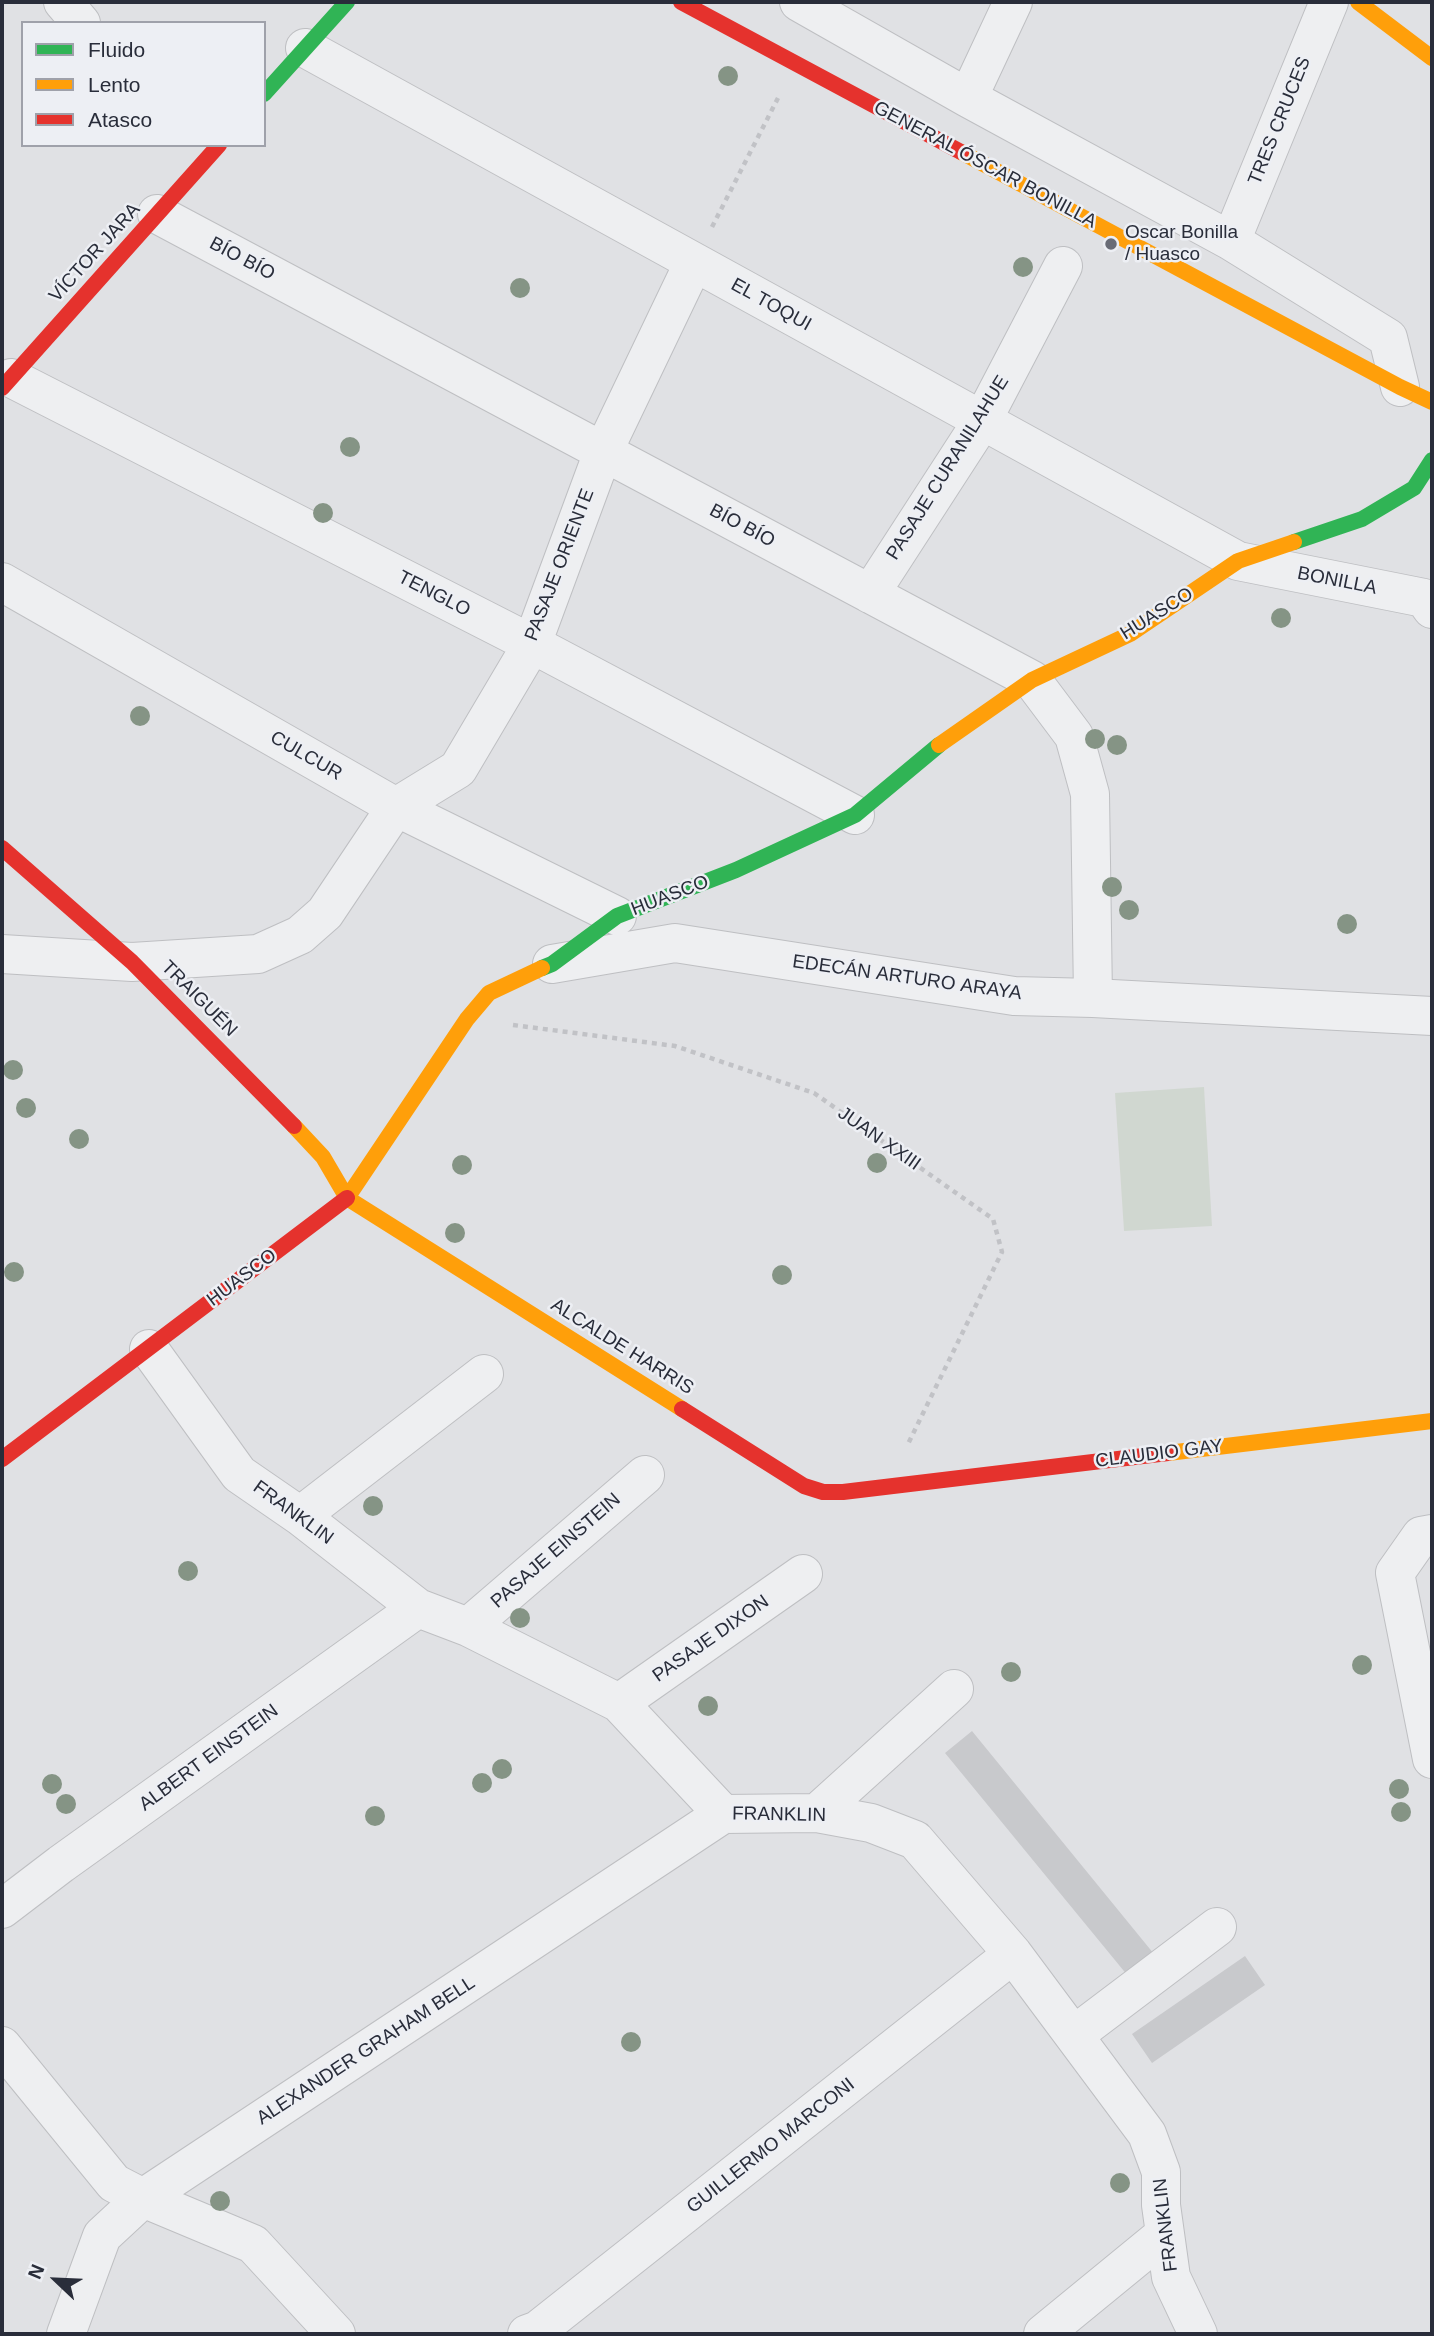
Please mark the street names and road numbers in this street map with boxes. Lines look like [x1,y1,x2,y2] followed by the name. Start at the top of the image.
[1244,54,1316,188] street label: TRES CRUCES
[870,96,1100,234] street label: GENERAL ÓSCAR BONILLA
[45,199,145,307] street label: VÍCTOR JARA
[205,232,279,286] street label: BÍO BÍO
[727,274,815,336] street label: EL TOQUI
[882,372,1014,564] street label: PASAJE CURANILAHUE
[520,486,600,644] street label: PASAJE ORIENTE
[705,499,779,553] street label: BÍO BÍO
[1295,562,1379,600] street label: BONILLA
[394,566,474,622] street label: TENGLO
[1116,583,1198,645] street label: HUASCO
[266,726,346,786] street label: CULCUR
[628,871,712,921] street label: HUASCO
[791,951,1023,1005] street label: EDECÁN ARTURO ARAYA
[156,956,242,1042] street label: TRAIGUÉN
[833,1102,925,1176] street label: JUAN XXIII
[203,1244,281,1312] street label: HUASCO
[547,1294,697,1400] street label: ALCALDE HARRIS
[1094,1435,1224,1473] street label: CLAUDIO GAY
[248,1476,338,1550] street label: FRANKLIN
[486,1488,626,1614] street label: PASAJE EINSTEIN
[648,1590,774,1688] street label: PASAJE DIXON
[135,1700,283,1816] street label: ALBERT EINSTEIN
[732,1803,826,1827] street label: FRANKLIN
[253,1972,479,2130] street label: ALEXANDER GRAHAM BELL
[682,2073,860,2219] street label: GUILLERMO MARCONI
[1149,2177,1183,2273] street label: FRANKLIN

